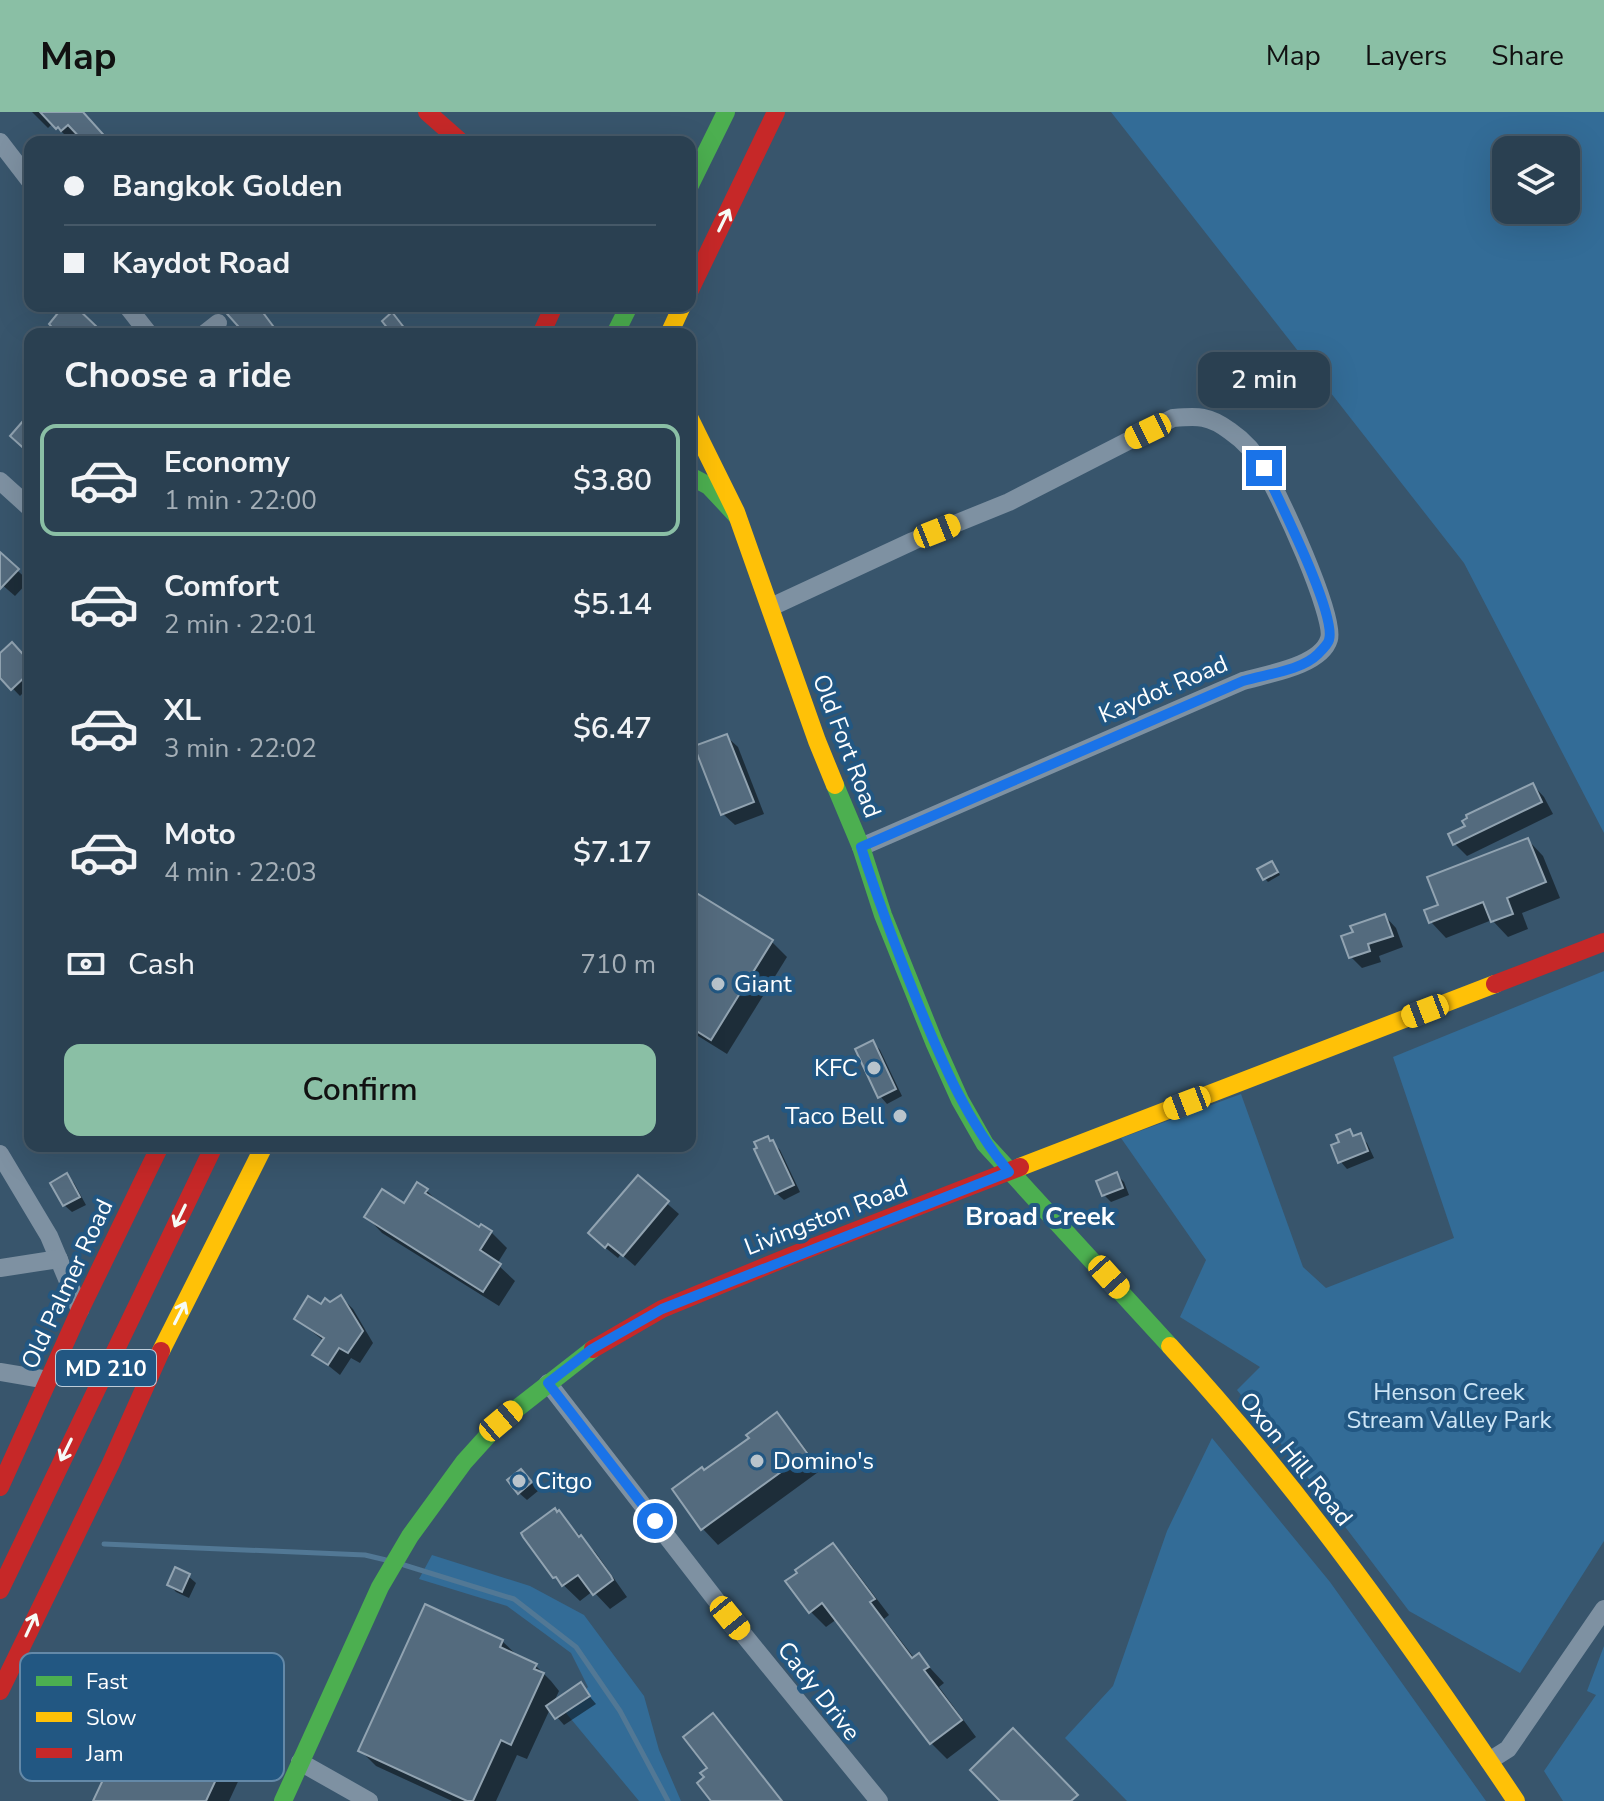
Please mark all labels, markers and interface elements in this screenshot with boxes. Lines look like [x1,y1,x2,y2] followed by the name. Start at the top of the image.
[40,31,117,82] text: Map
[1266,37,1321,75] text: Map
[1365,37,1447,75] text: Layers
[1491,37,1564,75] text: Share
[1492,136,1580,224] map controls
[1492,136,1580,224] button: layers
[112,166,343,207] text: Bangkok Golden
[717,208,732,232] one-way arrow
[112,243,290,284] text: Kaydot Road
[64,351,292,400] text: Choose a ride
[1198,352,1330,408] callout: 2 min
[1231,362,1297,397] text: 2 min
[1121,410,1175,452] car
[164,442,290,483] text: Economy
[68,444,140,516] icon: car
[1246,450,1282,486] route end
[573,460,652,501] text: $3.80
[164,483,317,518] text: 1 min · 22:00
[910,511,964,551] car
[164,566,279,607] text: Comfort
[68,568,140,640] icon: car
[573,584,652,625] text: $5.14
[164,607,317,642] text: 2 min · 22:01
[1094,647,1232,731] street label: Kaydot Road
[805,670,889,822] street label: Old Fort Road
[164,690,201,731] text: XL
[68,692,140,764] icon: car
[573,708,652,749] text: $6.47
[164,731,317,766] text: 3 min · 22:02
[164,814,236,855] text: Moto
[68,816,140,888] icon: car
[573,832,652,873] text: $7.17
[164,855,317,890] text: 4 min · 22:03
[64,942,108,986] icon: cash
[128,944,195,985] text: Cash
[580,947,656,982] text: 710 m
[734,968,792,1000] place label: Giant
[709,975,727,993] marker: Giant
[1398,991,1452,1031] car
[64,1044,656,1136] button: Confirm
[814,1052,858,1084] place label: KFC
[865,1059,883,1077] marker: KFC
[1160,1083,1214,1123] car
[785,1100,884,1132] place label: Taco Bell
[891,1107,909,1125] marker: Taco Bell
[740,1171,912,1263] street label: Livingston Road
[14,1194,120,1374] street label: Old Palmer Road
[965,1199,1116,1234] district label: Broad Creek
[172,1204,187,1228] one-way arrow
[1084,1251,1134,1303] car
[173,1301,188,1325] one-way arrow
[56,1350,156,1386] road number: MD 210
[1347,1376,1552,1436] park label: Henson Creek Stream Valley Park
[1232,1385,1360,1533] street label: Oxon Hill Road
[475,1396,527,1446] car
[58,1437,73,1461] one-way arrow
[773,1445,874,1477] place label: Domino's
[748,1452,766,1470] marker: Domino's
[535,1465,592,1497] place label: Citgo
[510,1472,528,1490] marker: Citgo
[637,1503,673,1539] route start
[706,1592,754,1644] car
[24,1614,39,1638] one-way arrow
[770,1635,868,1747] street label: Cady Drive
[20,1653,284,1781] legend
[86,1667,128,1697] text: Fast
[86,1703,137,1733] text: Slow
[85,1739,124,1769] text: Jam

